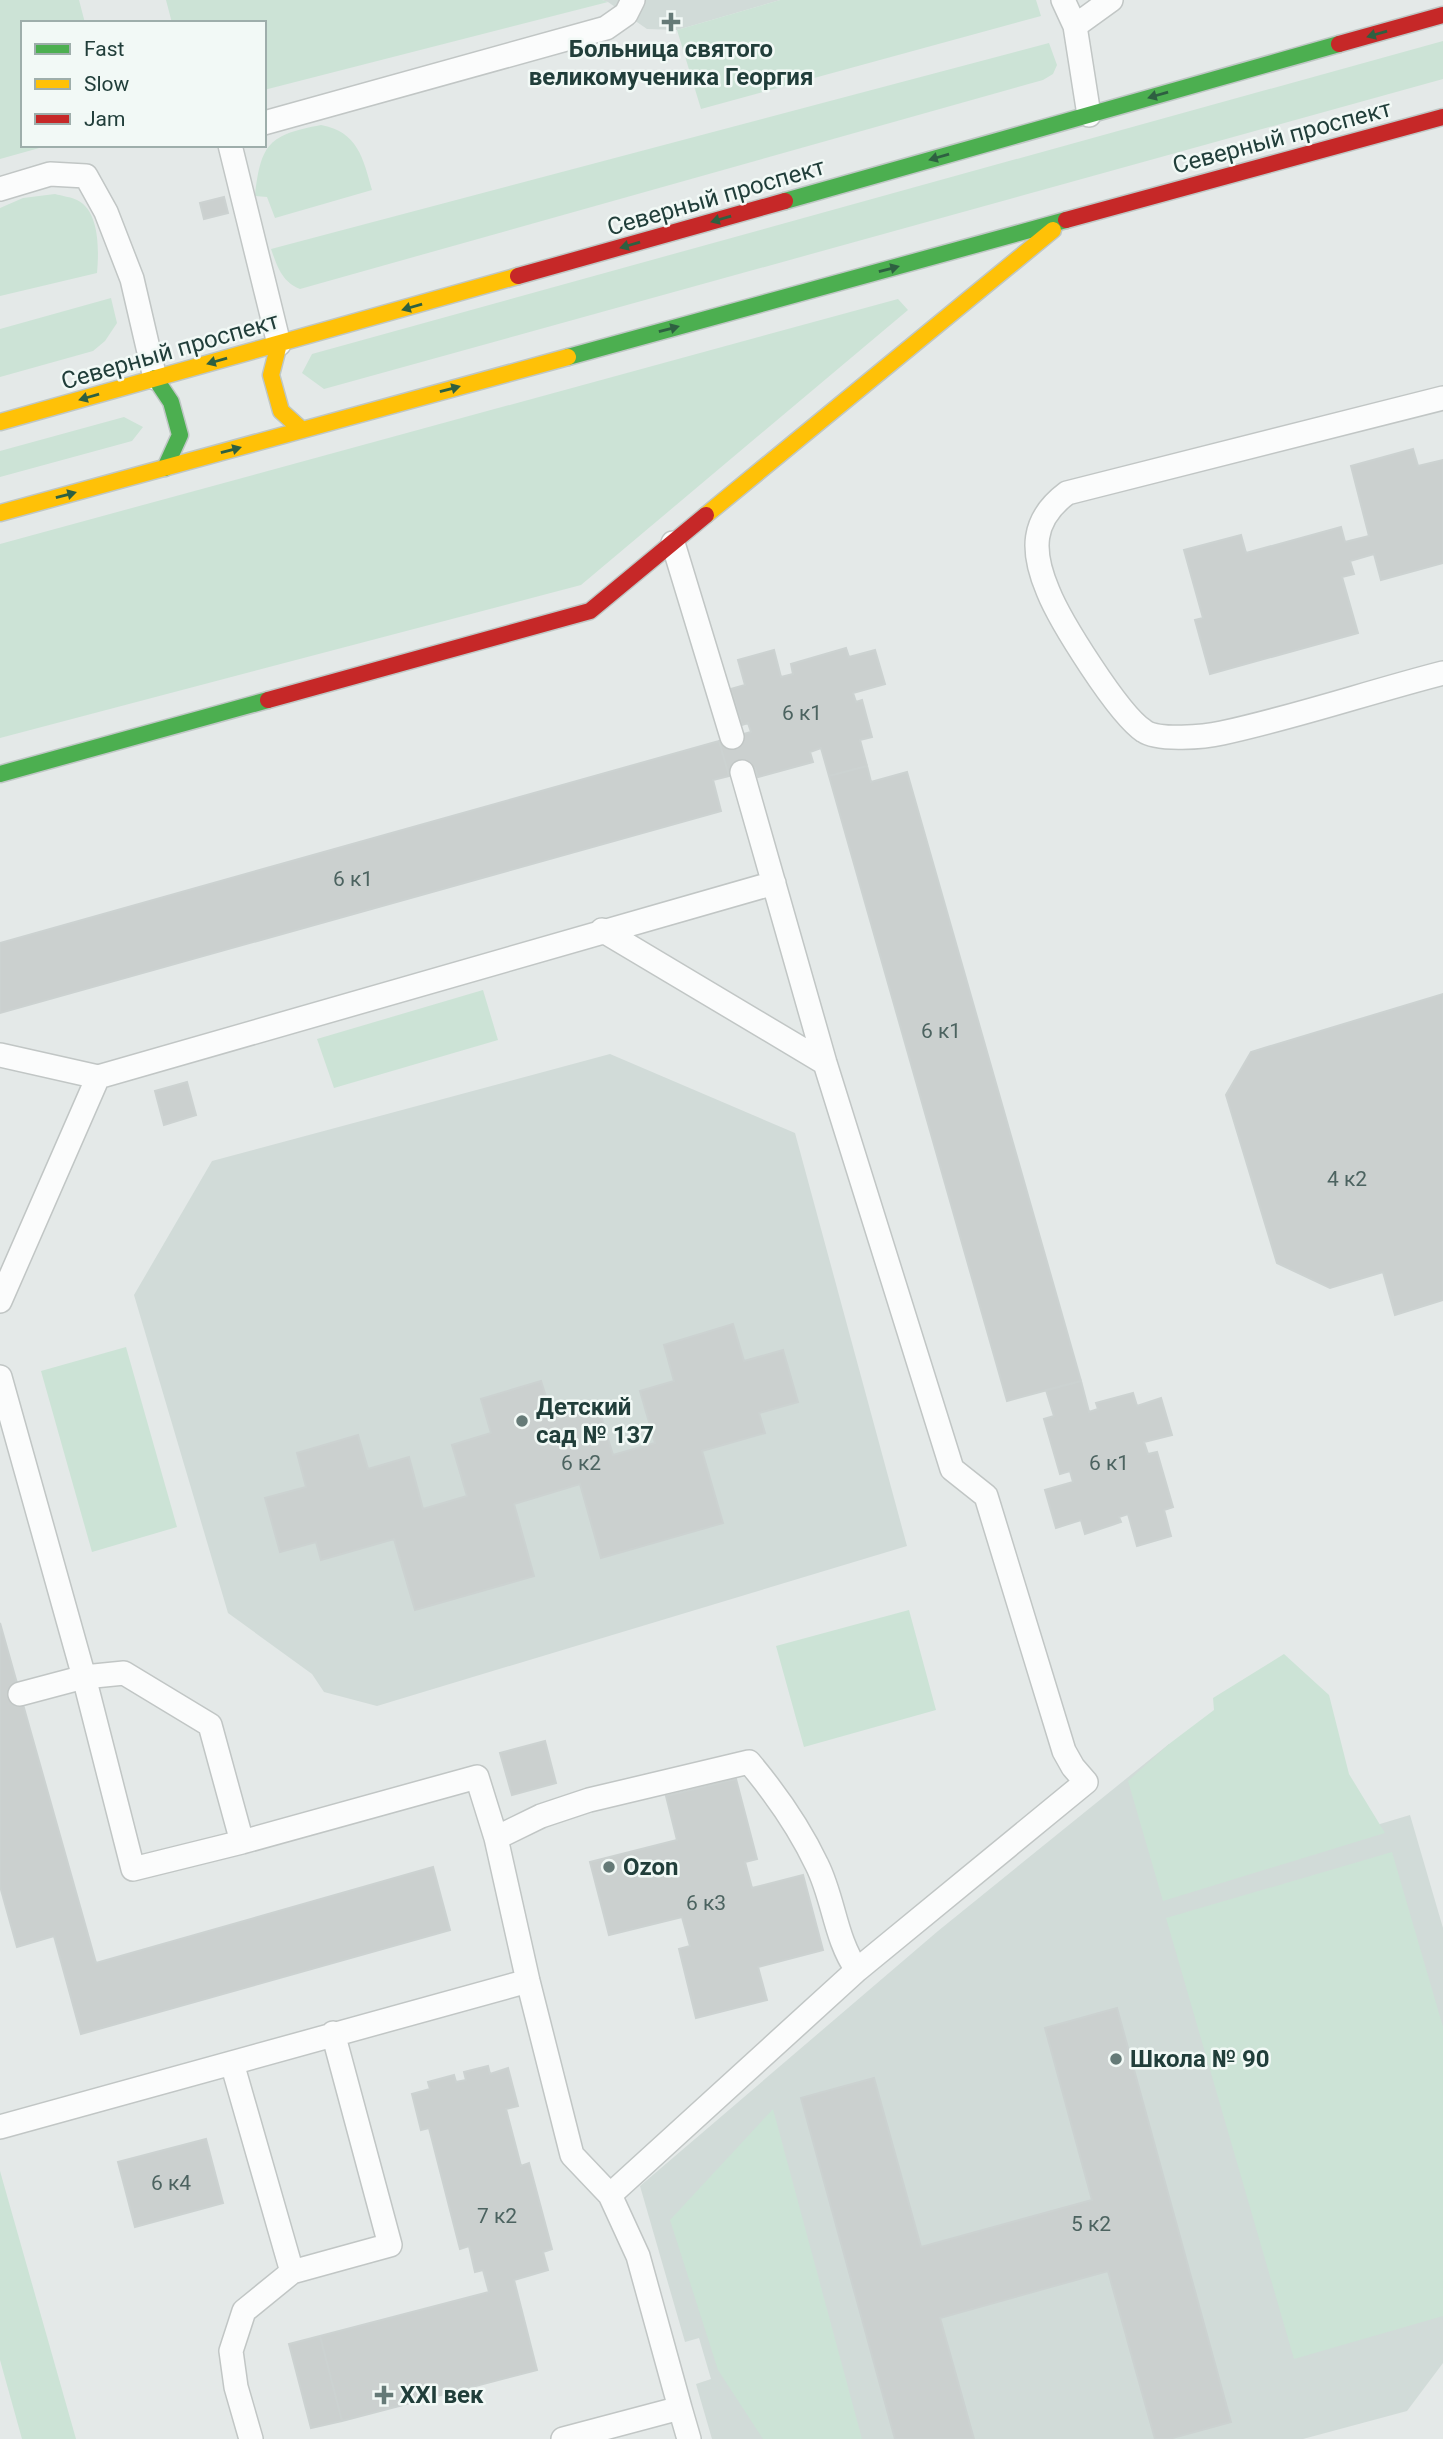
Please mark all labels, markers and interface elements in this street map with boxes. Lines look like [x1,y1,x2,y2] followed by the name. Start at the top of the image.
[661,12,681,32] marker: Больница святого великомученика Георгия
[21,21,266,147] legend
[1367,29,1388,39] one-way arrow
[529,35,813,91] place label: Больница святого великомученика Георгия
[84,37,125,61] text: Fast
[84,72,130,96] text: Slow
[1148,91,1169,101] one-way arrow
[1170,94,1395,180] street label: Северный проспект
[84,107,125,131] text: Jam
[604,152,829,241] street label: Северный проспект
[929,153,950,163] one-way arrow
[710,215,731,225] one-way arrow
[619,240,641,251] one-way arrow
[879,263,900,273] one-way arrow
[401,302,422,312] one-way arrow
[58,306,283,395] street label: Северный проспект
[659,323,681,334] one-way arrow
[206,357,227,367] one-way arrow
[439,383,461,394] one-way arrow
[79,392,100,402] one-way arrow
[221,444,242,454] one-way arrow
[55,489,77,500] one-way arrow
[782,701,822,725] house number: 6 к1
[333,867,373,891] house number: 6 к1
[921,1019,961,1043] house number: 6 к1
[1327,1167,1367,1191] house number: 4 к2
[536,1393,654,1449] place label: Детский сад № 137
[514,1413,530,1429] marker: Детский сад № 137
[561,1451,601,1475] house number: 6 к2
[1089,1451,1129,1475] house number: 6 к1
[623,1853,679,1881] place label: Ozon
[601,1859,617,1875] marker: Ozon
[686,1891,726,1915] house number: 6 к3
[1130,2045,1270,2073] place label: Школа № 90
[1108,2051,1124,2067] marker: Школа № 90
[151,2171,191,2195] house number: 6 к4
[477,2204,517,2228] house number: 7 к2
[1071,2212,1111,2236] house number: 5 к2
[400,2381,484,2409] place label: XXI век
[374,2385,394,2405] marker: XXI век

